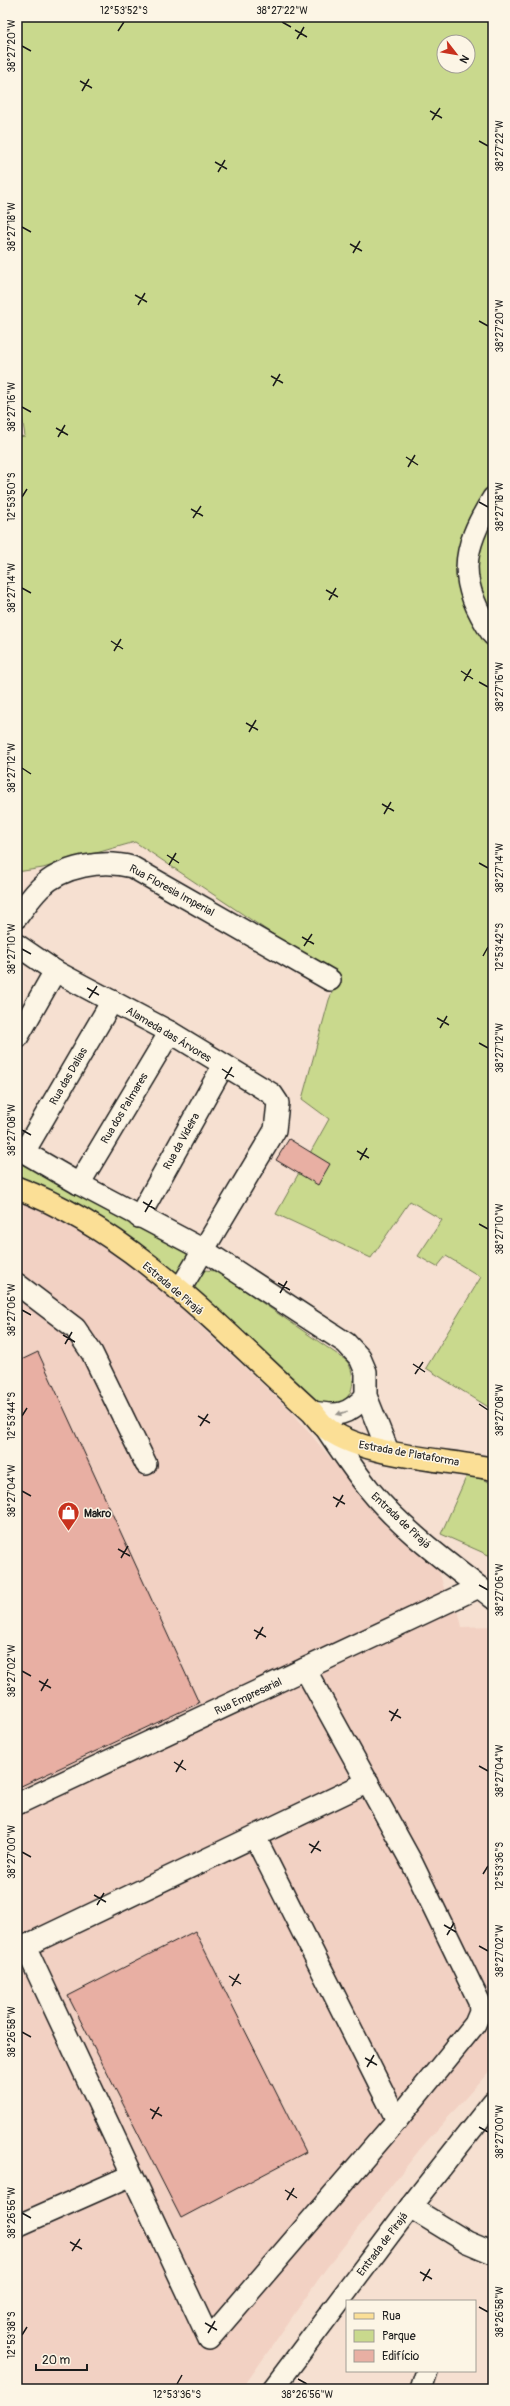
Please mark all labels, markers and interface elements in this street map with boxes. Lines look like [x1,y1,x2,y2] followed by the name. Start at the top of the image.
[100,5,148,17] text: 12°53'52"S
[256,5,308,17] text: 38°27'22"W
[6,19,18,72] text: 38°27'20"W
[436,34,476,74] north arrow
[456,52,472,66] text: N
[494,120,506,172] text: 38°27'22"W
[6,202,18,252] text: 38°27'18"W
[494,299,506,352] text: 38°27'20"W
[6,381,18,432] text: 38°27'16"W
[6,472,18,522] text: 12°53'50"S
[494,482,506,532] text: 38°27'18"W
[6,562,18,613] text: 38°27'14"W
[494,661,506,712] text: 38°27'16"W
[6,743,18,793] text: 38°27'12"W
[494,842,506,893] text: 38°27'14"W
[127,862,217,919] street label: Rua Floresia Imperial
[6,923,18,975] text: 38°27'10"W
[494,923,506,971] text: 12°53'42"S
[124,1004,214,1065] street label: Alameda das Árvores
[494,1023,506,1073] text: 38°27'12"W
[47,1045,90,1107] street label: Rua das Dalias
[98,1071,151,1146] street label: Rua dos Palmares
[6,1103,18,1156] text: 38°27'08"W
[161,1111,202,1172] street label: Rua da Videira
[494,1203,506,1255] text: 38°27'10"W
[140,1259,206,1317] street label: Estrada de Pirajá
[6,1283,18,1337] text: 38°27'06"W
[494,1383,506,1436] text: 38°27'08"W
[6,1392,18,1440] text: 12°53'44"S
[336,1410,348,1416] one-way arrow
[358,1438,460,1469] street label: Estrada de Plataforma
[6,1464,18,1518] text: 38°27'04"W
[368,1490,433,1551] street label: Entrada de Pirajá
[56,1500,82,1533] shop icon: Makro
[84,1507,111,1520] place label: Makro
[494,1563,506,1617] text: 38°27'06"W
[6,1644,18,1697] text: 38°27'02"W
[212,1675,284,1718] street label: Rua Empresarial
[494,1744,506,1798] text: 38°27'04"W
[6,1824,18,1879] text: 38°27'00"W
[494,1842,506,1890] text: 12°53'36"S
[494,1924,506,1977] text: 38°27'02"W
[6,2006,18,2058] text: 38°26'58"W
[494,2104,506,2159] text: 38°27'00"W
[6,2186,18,2239] text: 38°26'56"W
[354,2210,411,2279] street label: Entrada de Pirajá
[494,2286,506,2338] text: 38°26'58"W
[346,2300,476,2372] legend
[382,2309,401,2324] text: Rua
[6,2311,18,2359] text: 12°53'38"S
[382,2329,416,2344] text: Parque
[36,2346,87,2372] scale bar
[382,2349,420,2364] text: Edifício
[42,2353,71,2368] text: 20 m
[153,2389,201,2401] text: 12°53'36"S
[281,2389,334,2401] text: 38°26'56"W

